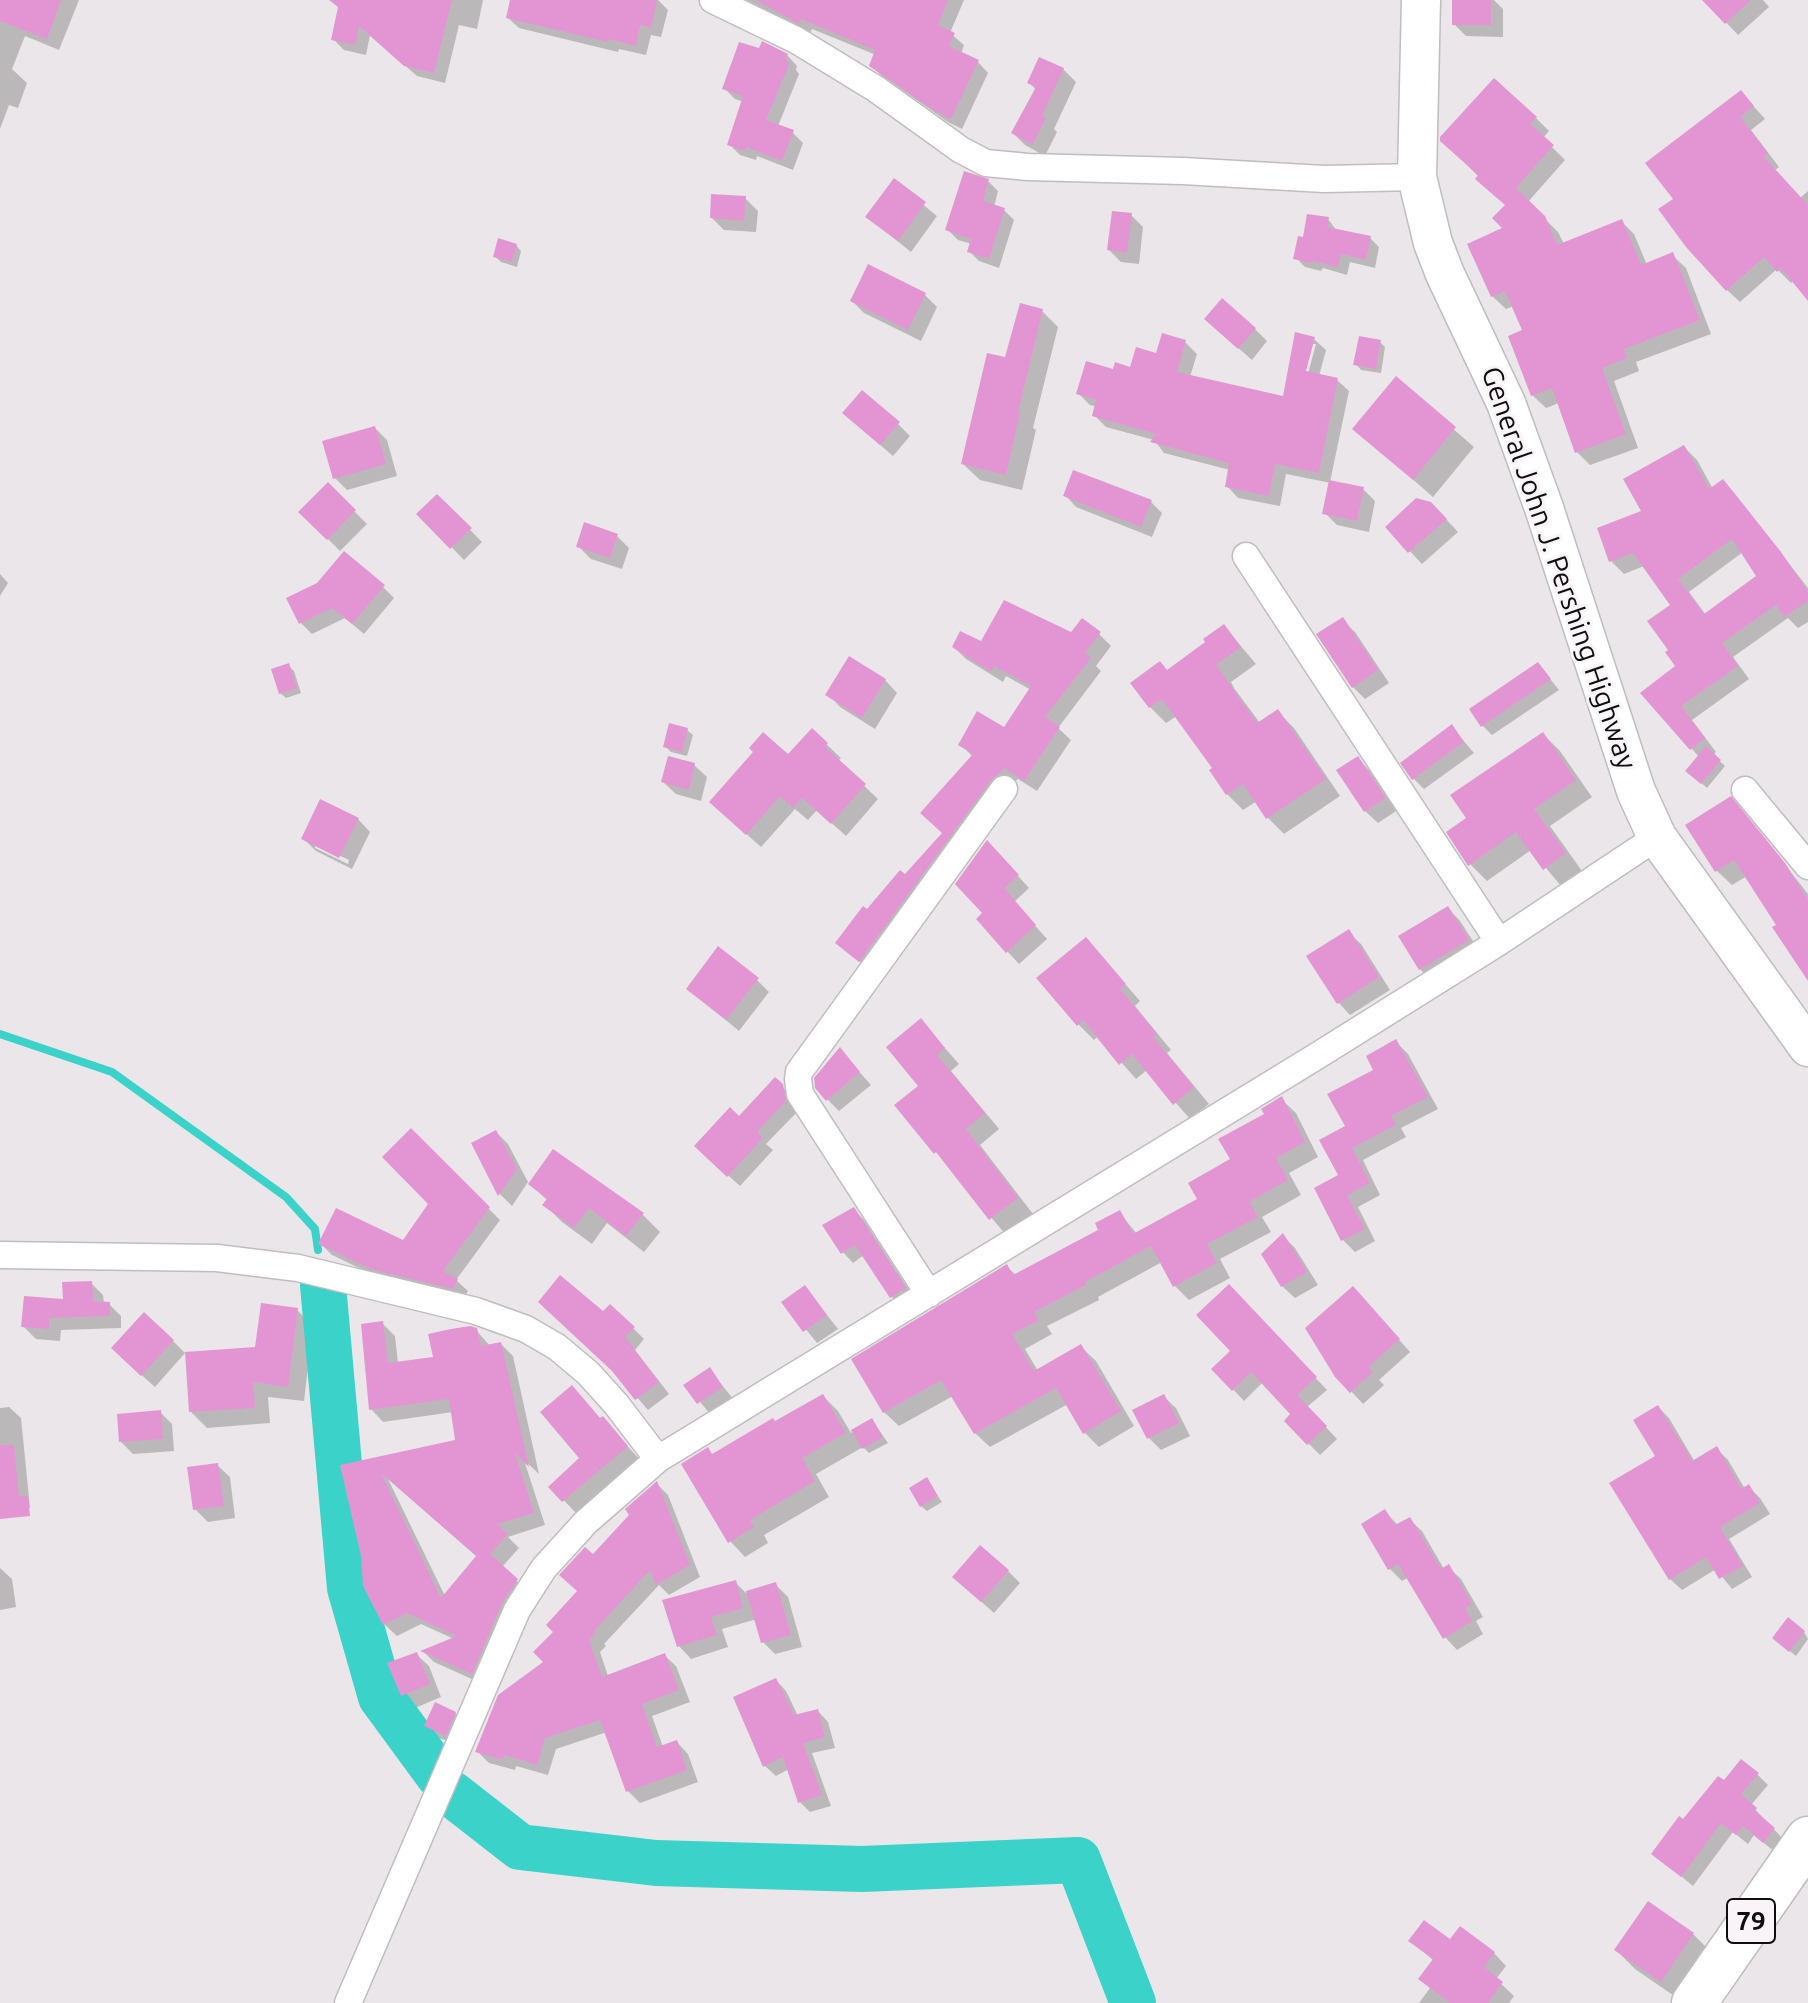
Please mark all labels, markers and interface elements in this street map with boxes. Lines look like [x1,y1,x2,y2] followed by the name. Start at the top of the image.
[1474,362,1644,774] street label: General John J. Pershing Highway
[1727,1899,1775,1943] road number: 79

